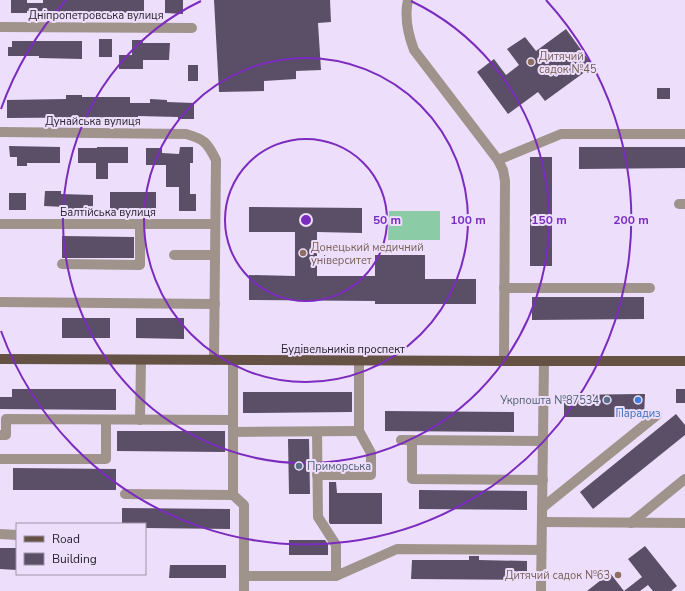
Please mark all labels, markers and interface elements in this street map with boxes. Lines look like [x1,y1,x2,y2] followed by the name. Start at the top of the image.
[28,8,164,23] street label: Дніпропетровська вулиця
[539,49,597,77] place label: Дитячий садок №45
[526,57,536,67] marker: Дитячий садок №45
[45,114,141,129] street label: Дунайська вулиця
[60,205,156,220] street label: Балтійська вулиця
[373,212,401,228] text: 50 m
[450,212,486,228] text: 100 m
[531,212,567,228] text: 150 m
[613,212,649,228] text: 200 m
[299,213,313,227] centre of rings
[311,240,424,268] place label: Донецький медичний університет
[298,248,308,258] marker: Донецький медичний університет
[281,342,405,357] street label: Будівельників проспект
[499,393,599,408] place label: Укрпошта №87534
[602,395,612,405] marker: Укрпошта №87534
[633,395,643,405] marker: Парадиз
[615,406,661,421] place label: Парадиз
[307,459,371,474] place label: Приморська
[294,461,304,471] marker: Приморська
[16,523,146,575] legend
[52,531,80,547] text: Road
[52,551,97,567] text: Building
[505,568,610,583] place label: Дитячий садок №63
[613,570,623,580] marker: Дитячий садок №63

